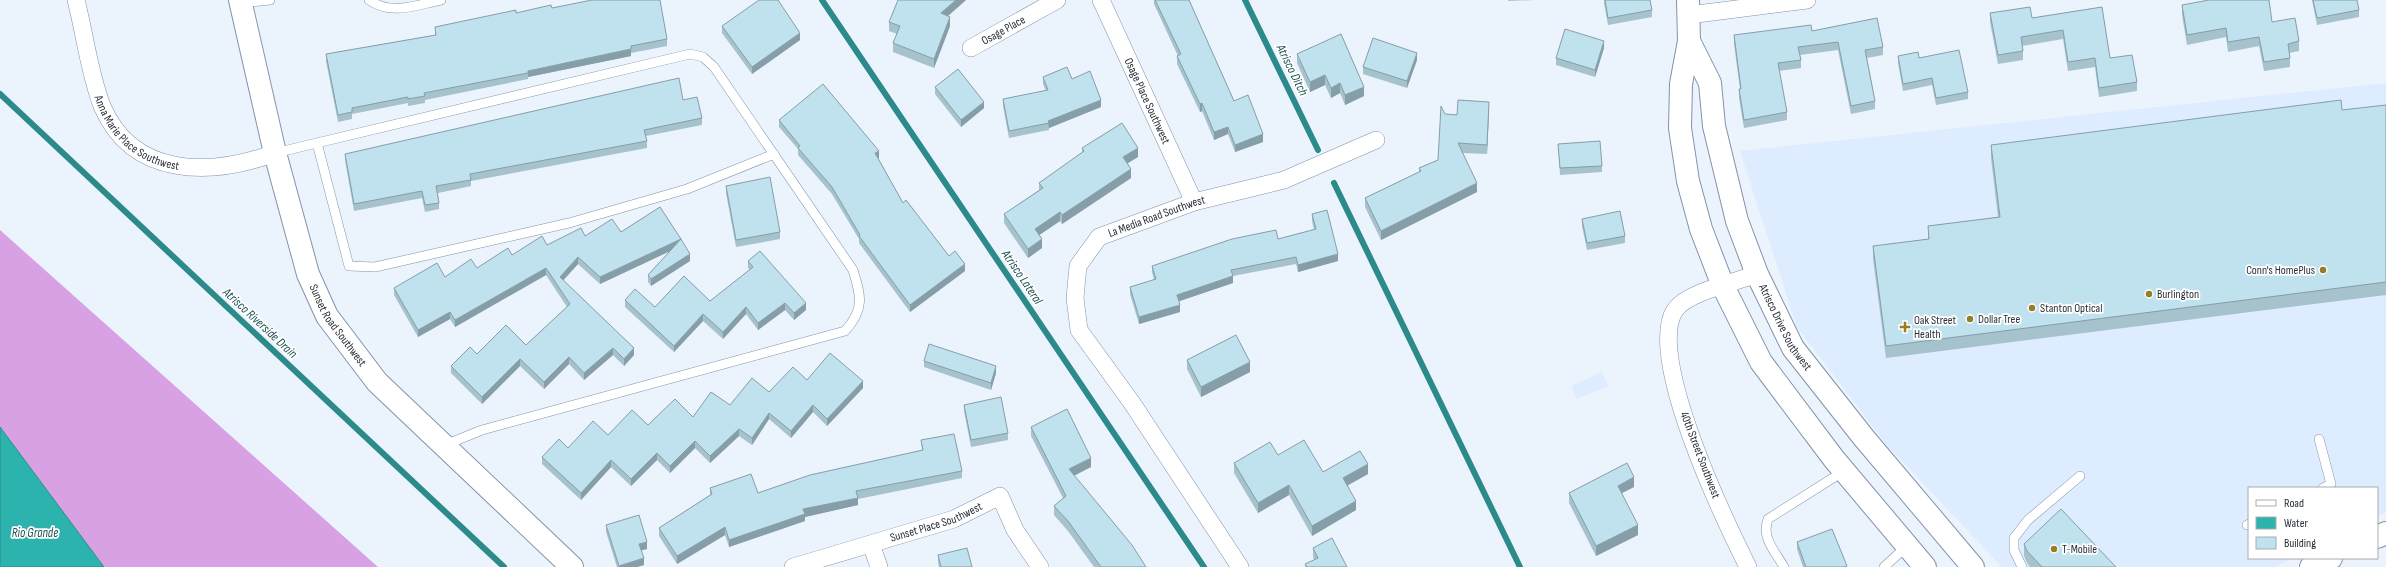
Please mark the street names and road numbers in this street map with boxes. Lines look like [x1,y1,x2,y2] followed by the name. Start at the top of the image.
[979,12,1028,48] street label: Osage Place
[1121,55,1174,147] street label: Osage Place Southwest
[91,92,181,173] street label: Anna Marie Place Southwest
[1106,192,1207,241] street label: La Media Road Southwest
[1755,281,1816,374] street label: Atrisco Drive Southwest
[306,282,370,370] street label: Sunset Road Southwest
[1677,409,1724,501] street label: 40th Street Southwest
[888,499,985,545] street label: Sunset Place Southwest

